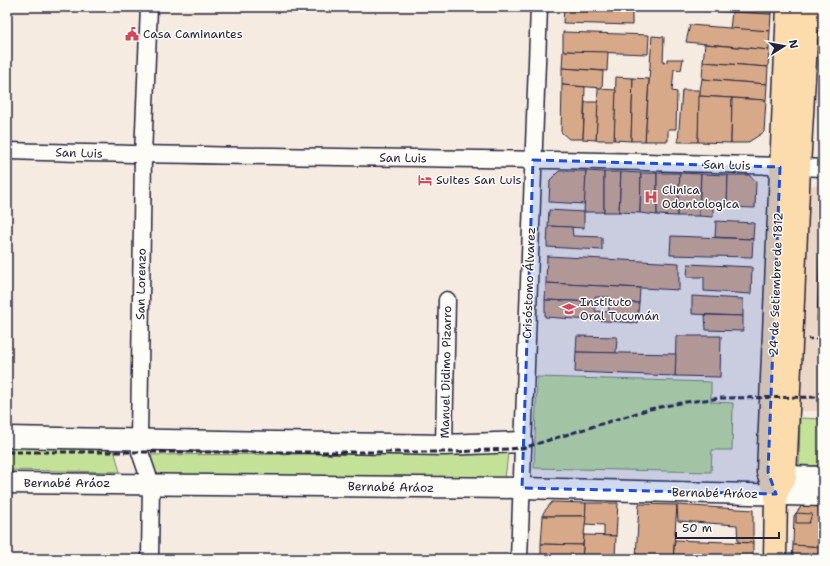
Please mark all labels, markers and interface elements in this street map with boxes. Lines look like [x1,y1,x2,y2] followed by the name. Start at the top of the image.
[124,26,140,42] public building icon: Casa Caminantes
[143,26,243,42] place label: Casa Caminantes
[764,26,804,66] north arrow
[785,38,802,50] text: N
[55,144,103,162] street label: San Luis
[379,150,427,166] street label: San Luis
[703,156,751,174] street label: San Luis
[417,172,433,188] hotel icon: Suites San Luis
[436,172,522,188] place label: Suites San Luis
[662,182,740,212] place label: Clinica Odontologica
[643,189,659,205] hospital icon: Clinica Odontologica
[765,212,787,356] street label: 24 de Setiembre de 1812
[519,227,539,339] street label: Crisóstomo Álvarez
[132,248,150,320] street label: San Lorenzo
[580,294,659,324] place label: Instituto Oral Tucumán
[561,301,577,317] school or university icon: Instituto Oral Tucumán
[437,305,455,439] street label: Manuel Didimo Pizarro
[24,475,110,491] street label: Bernabé Aráoz
[348,478,434,496] street label: Bernabé Aráoz
[672,484,758,502] street label: Bernabé Aráoz
[676,514,779,540] scale bar
[682,520,712,536] text: 50 m

